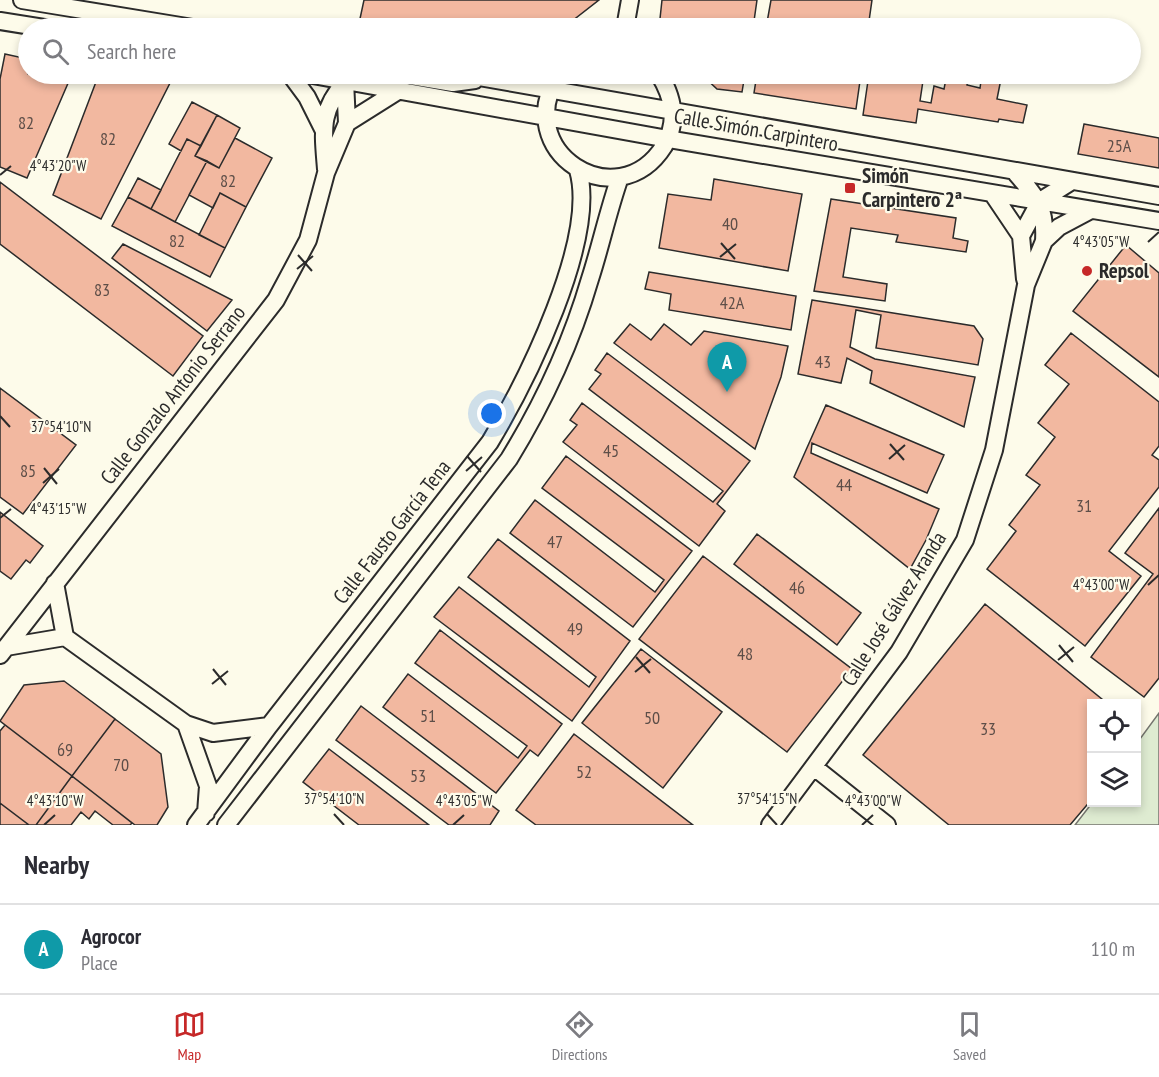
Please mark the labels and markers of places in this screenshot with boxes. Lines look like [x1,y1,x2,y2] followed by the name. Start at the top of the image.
[862,162,962,213] place label: Simón Carpintero 2ª
[843,181,857,195] marker: Simón Carpintero 2ª
[1099,257,1150,284] place label: Repsol
[1080,264,1094,278] marker: Repsol
[708,342,746,392] pin: A

